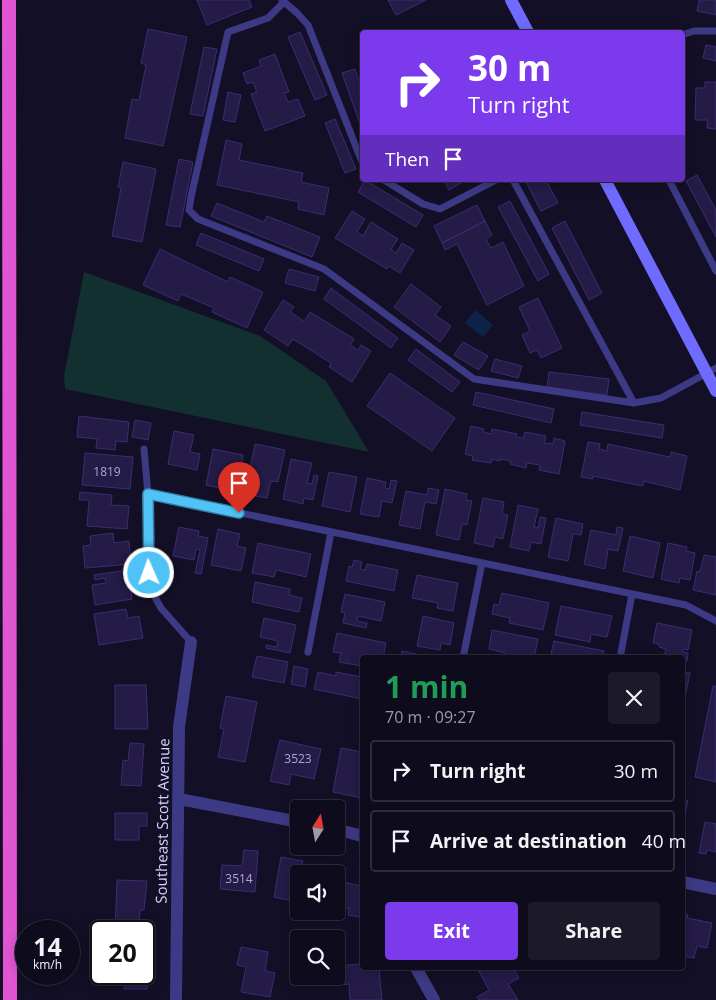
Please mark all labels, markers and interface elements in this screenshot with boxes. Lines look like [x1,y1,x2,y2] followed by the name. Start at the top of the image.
[468,44,551,91] text: 30 m
[385,50,450,115] icon: right
[468,89,570,119] text: Turn right
[439,145,467,173] icon: arrive
[385,146,429,172] text: Then
[218,462,260,513] pin
[93,463,121,480] house number: 1819
[225,469,253,497] icon: arrive
[122,546,174,598] position arrow
[385,666,468,707] text: 1 min
[608,672,660,724] button: close
[385,706,476,728] text: 70 m · 09:27
[151,738,173,904] street label: Southeast Scott Avenue
[284,750,312,767] house number: 3523
[387,757,415,785] icon: right
[430,758,525,784] text: Turn right
[614,758,658,784] text: 30 m
[290,800,345,855] north arrow
[290,800,345,985] map controls
[387,827,415,855] icon: arrive
[430,828,627,854] text: Arrive at destination
[642,828,686,854] text: 40 m
[290,865,345,920] button: sound
[225,870,253,887] house number: 3514
[385,902,518,960] button: Exit
[528,902,660,960] button: Share
[90,920,155,985] speed limit sign: 20
[33,929,62,963] text: 14
[290,930,345,985] button: search
[33,956,62,973] text: km/h

